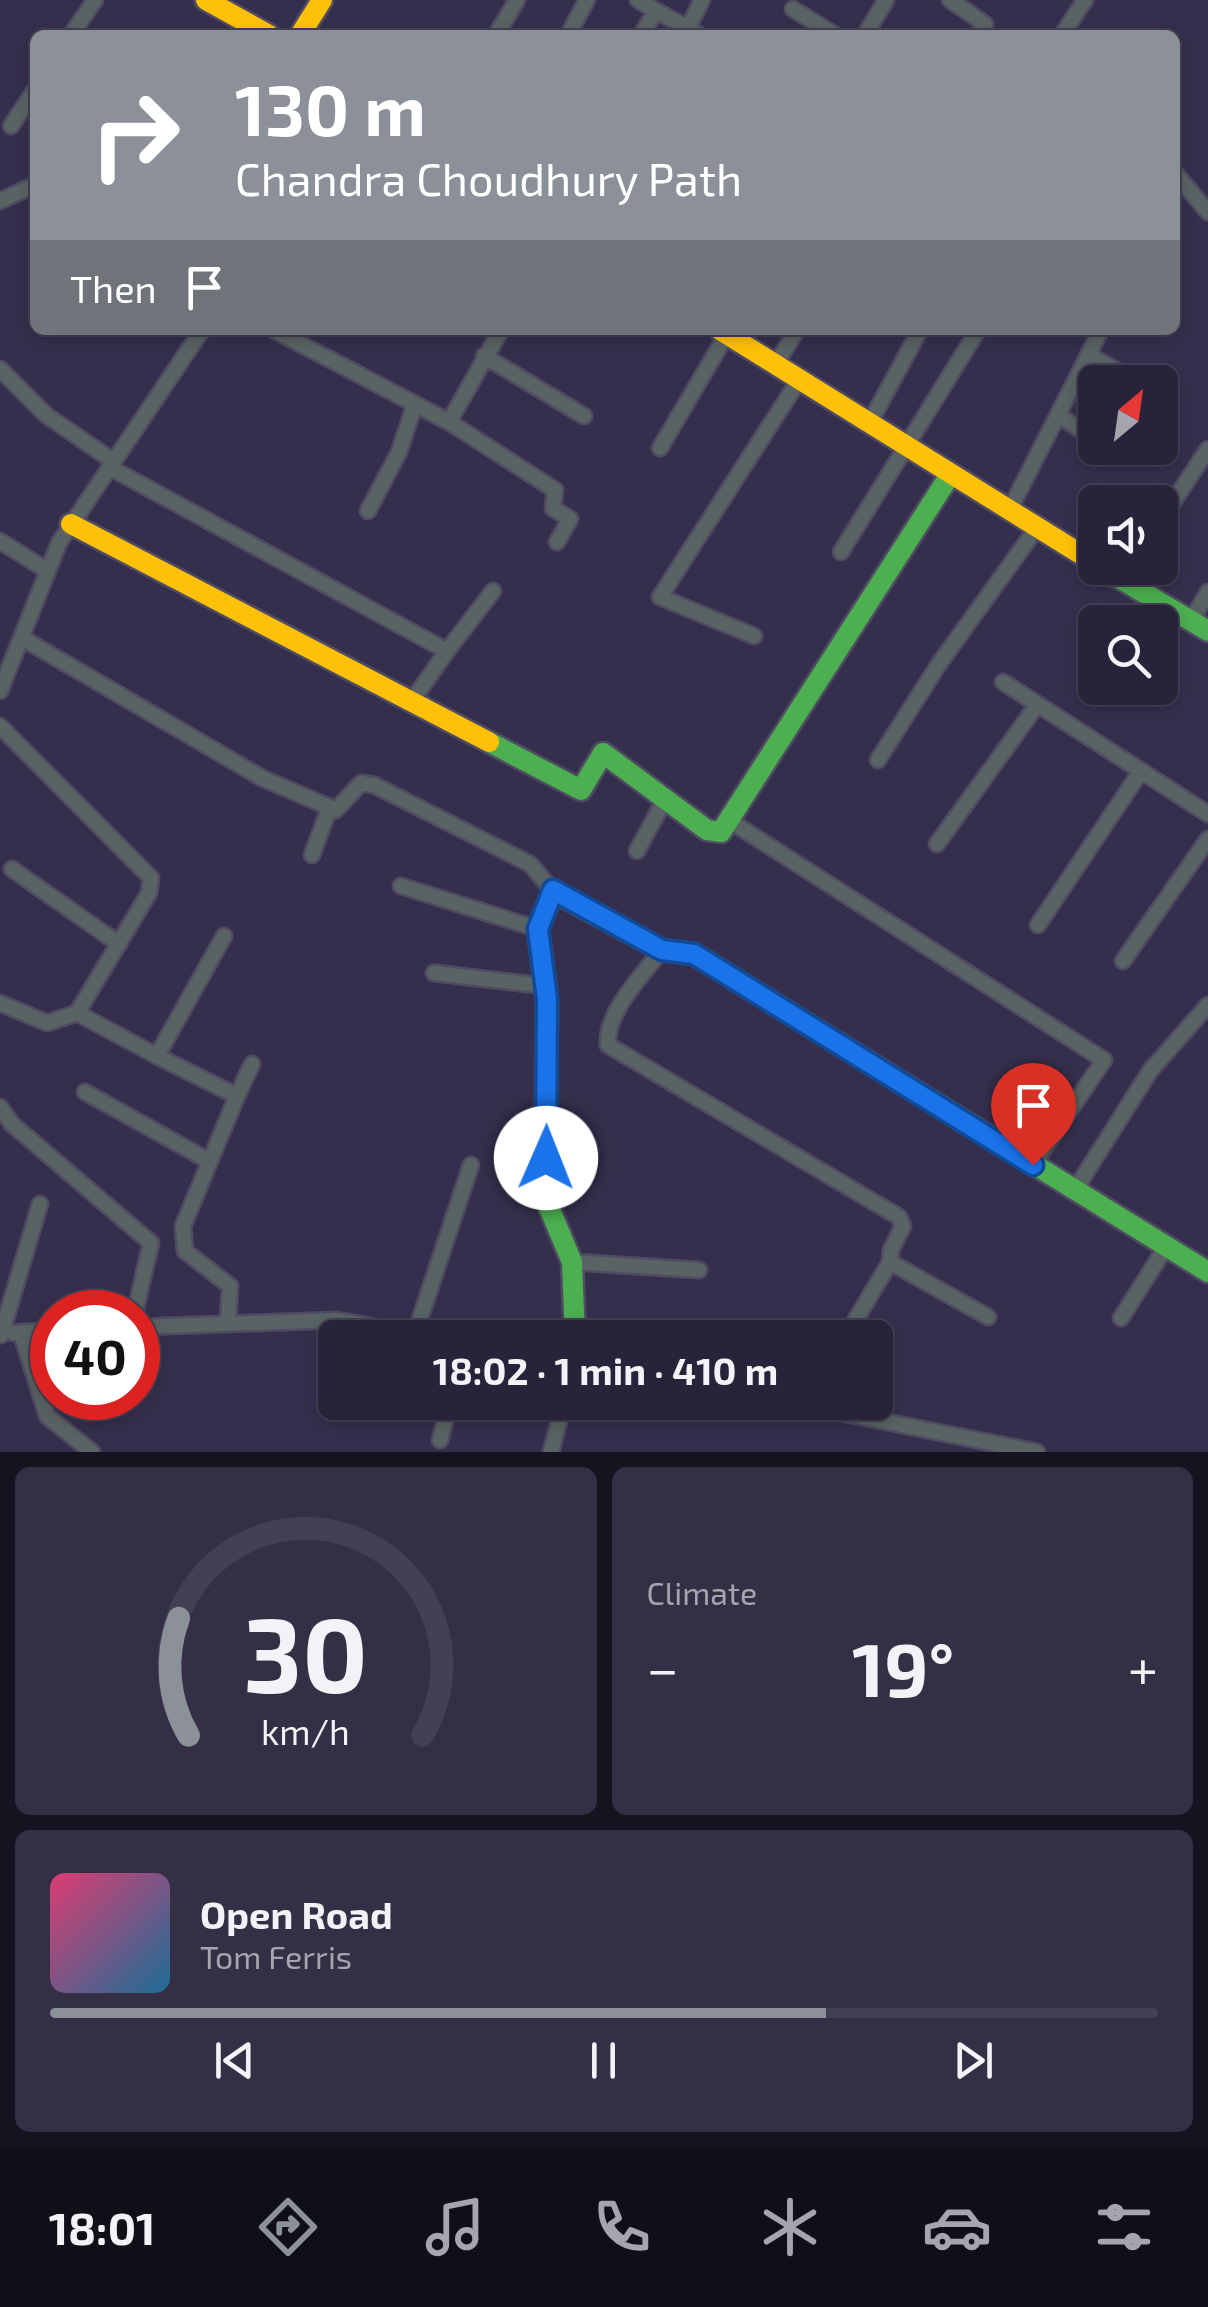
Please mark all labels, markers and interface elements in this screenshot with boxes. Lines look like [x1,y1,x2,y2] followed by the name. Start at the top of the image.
[235,66,426,150] text: 130 m
[70,70,200,200] icon: right
[235,151,742,205] text: Chandra Choudhury Path
[177,260,232,315] icon: arrive
[70,265,157,311] text: Then
[1078,365,1178,465] north arrow
[1078,365,1178,705] map controls
[1078,485,1178,585] button: sound
[1078,605,1178,705] button: search
[991,1063,1076,1166] pin
[1006,1078,1061,1133] icon: arrive
[494,1106,598,1210] position arrow
[30,1290,160,1420] speed limit sign: 40
[433,1347,778,1393] text: 18:02 · 1 min · 410 m
[647,1573,757,1611] text: Climate
[243,1589,368,1714] text: 30
[852,1622,954,1712] text: 19°
[647,1634,679,1700] text: −
[1128,1634,1158,1700] text: +
[261,1709,350,1752] text: km/h
[200,1891,393,1937] text: Open Road
[200,1937,352,1975] text: Tom Ferris
[207,2033,262,2088] icon: previous
[576,2033,631,2088] icon: pause
[946,2033,1001,2088] icon: next
[253,2192,323,2262] icon: directions
[420,2192,490,2262] icon: music
[587,2192,657,2262] icon: phone
[755,2192,825,2262] icon: climate
[922,2192,992,2262] icon: car
[1089,2192,1159,2262] icon: filters
[49,2200,156,2254] text: 18:01

